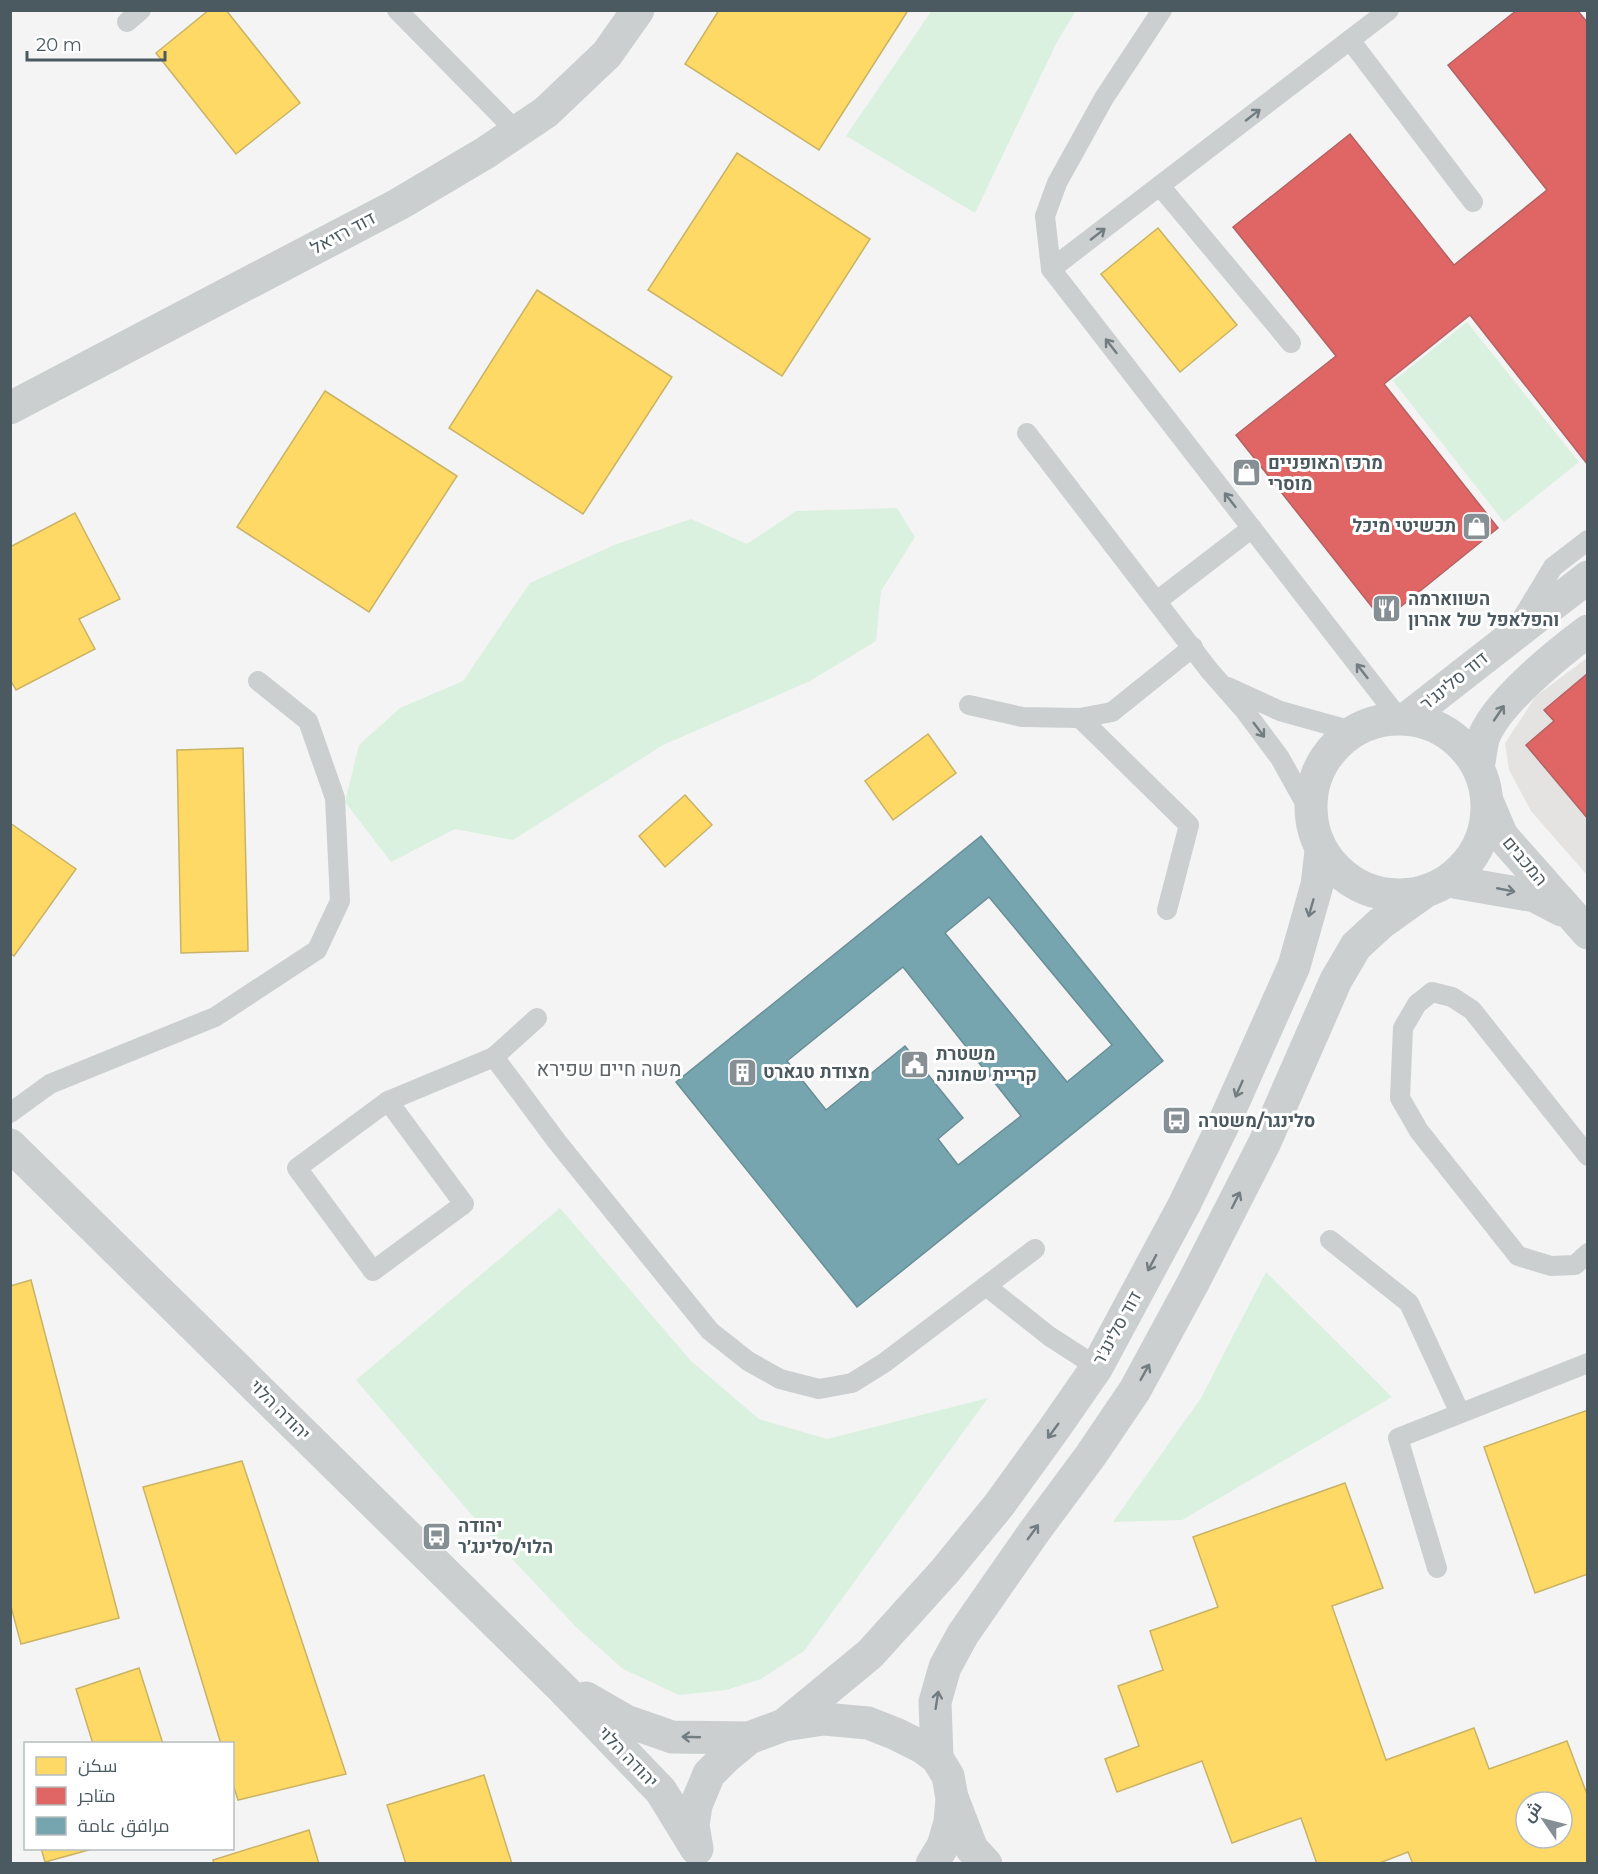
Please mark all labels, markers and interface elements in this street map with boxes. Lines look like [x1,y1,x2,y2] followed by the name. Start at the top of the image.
[27,24,165,62] scale bar
[36,34,82,56] text: 20 m
[1244,109,1260,122] one-way arrow
[307,207,379,259] street label: דוד רזיאל
[1090,227,1106,240] one-way arrow
[1104,338,1117,354] one-way arrow
[1268,452,1383,495] place label: מרכז האופניים מוסרי
[1231,457,1263,489] shop icon: מרכז האופניים מוסרי
[1224,493,1236,509] one-way arrow
[1461,510,1493,542] shop icon: תכשיטי מיכל
[1353,515,1456,537] place label: תכשיטי מיכל
[1408,588,1559,631] place label: השווארמה והפלאפל של אהרון
[1371,593,1403,625] restaurant icon: השווארמה והפלאפל של אהרון
[1416,647,1492,715] street label: דוד סלינג'ר
[1356,663,1369,679] one-way arrow
[1493,705,1505,722] one-way arrow
[1253,722,1265,738] one-way arrow
[1498,832,1552,890] street label: המכבים
[1496,885,1515,896] one-way arrow
[1304,898,1316,917] one-way arrow
[936,1043,1037,1086] place label: משטרת קריית שמונה
[899,1048,931,1080] public building icon: משטרת קריית שמונה
[726,1056,758,1088] building icon: מצודת טגארט
[537,1057,681,1081] district label: משה חיים שפירא
[763,1061,870,1083] place label: מצודת טגארט
[1233,1079,1244,1098] one-way arrow
[1161,1105,1193,1137] bus stop icon: סלינגר/משטרה
[1198,1110,1315,1132] place label: סלינגר/משטרה
[1230,1192,1242,1209] one-way arrow
[1146,1254,1157,1272] one-way arrow
[1088,1287,1146,1369] street label: דוד סלינג'ר
[1140,1364,1151,1382] one-way arrow
[245,1375,315,1445] street label: יהודה הלוי
[1047,1422,1059,1438] one-way arrow
[458,1515,553,1558] place label: יהודה הלוי/סלינג׳ר
[421,1520,453,1552] bus stop icon: יהודה הלוי/סלינג׳ר
[1027,1525,1040,1541] one-way arrow
[932,1690,943,1710] one-way arrow
[593,1722,663,1792] street label: יהודה הלוי
[681,1732,701,1743] one-way arrow
[24,1742,234,1850] legend
[78,1755,117,1777] text: سكن
[77,1785,116,1807] text: متاجر
[1514,1790,1574,1850] north arrow
[1518,1798,1546,1826] text: ش
[78,1815,169,1838] text: مرافق عامة

